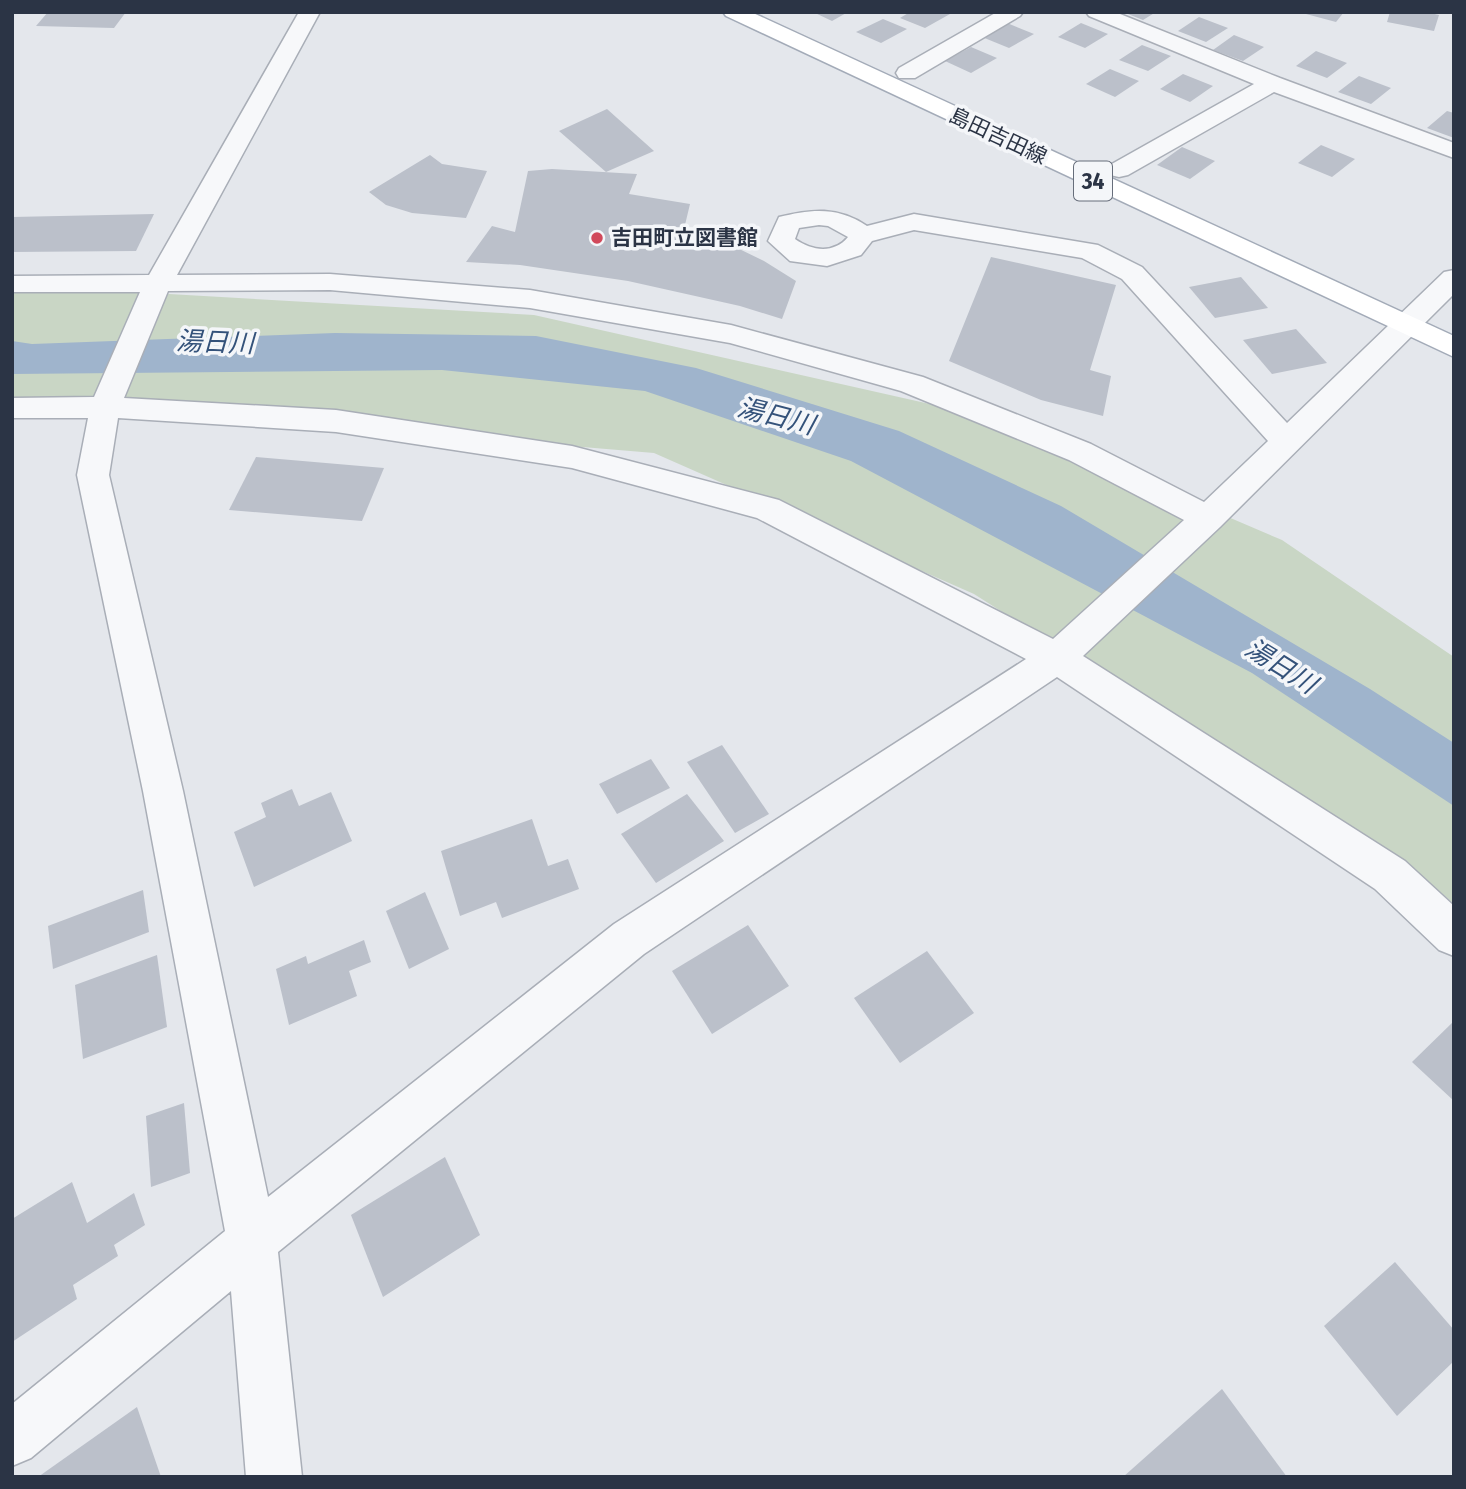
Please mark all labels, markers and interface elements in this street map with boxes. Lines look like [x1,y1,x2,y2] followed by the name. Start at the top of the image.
[945,102,1051,170] street label: 島田吉田線
[1074,162,1112,200] road number: 34
[611,225,758,251] place label: 吉田町立図書館
[589,230,605,246] marker: 吉田町立図書館
[175,326,257,359] water label: 湯日川
[734,392,820,442] water label: 湯日川
[1239,633,1325,702] water label: 湯日川

